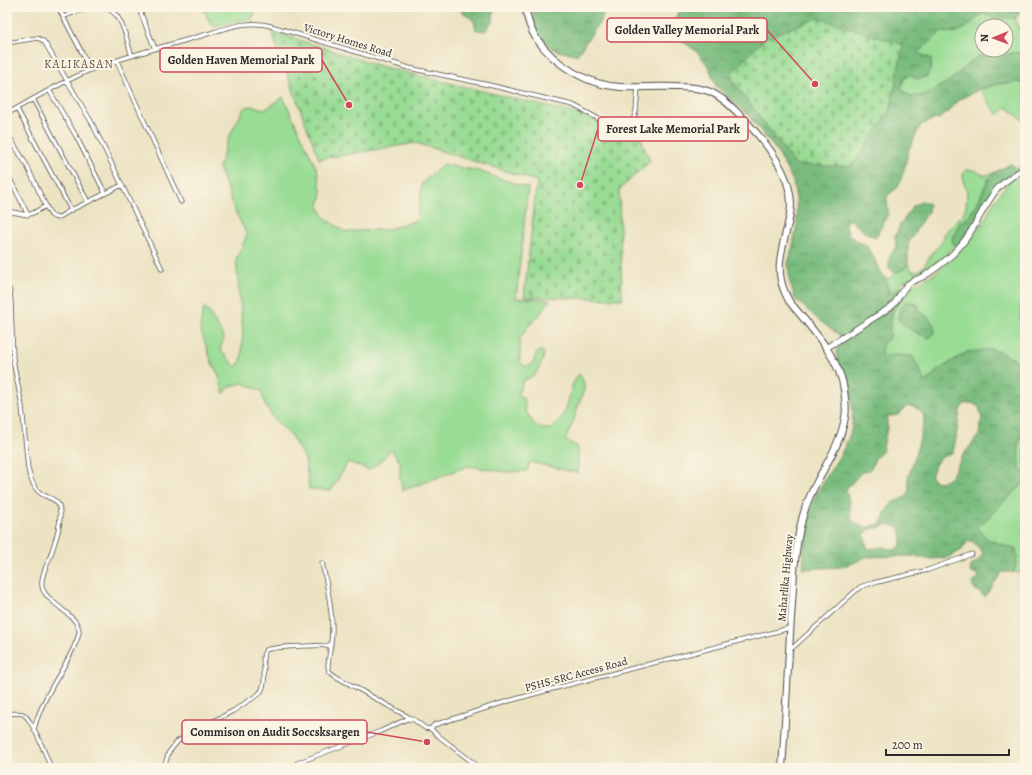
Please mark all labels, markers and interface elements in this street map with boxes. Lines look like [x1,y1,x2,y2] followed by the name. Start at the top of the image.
[607,18,767,42] callout: Golden Valley Memorial Park
[974,18,1014,58] north arrow
[301,20,394,61] street label: Victory Homes Road
[615,22,760,38] text: Golden Valley Memorial Park
[977,34,992,42] text: N
[160,48,322,72] callout: Golden Haven Memorial Park
[168,52,315,68] text: Golden Haven Memorial Park
[44,56,114,72] district label: KALIKASAN
[598,117,748,141] callout: Forest Lake Memorial Park
[606,121,741,137] text: Forest Lake Memorial Park
[774,534,797,622] street label: Maharlika Highway
[523,654,629,695] street label: PSHS-SRC Access Road
[182,720,367,744] callout: Commison on Audit Soccsksargen
[190,724,360,740] text: Commison on Audit Soccsksargen
[886,731,1009,757] scale bar
[892,737,923,753] text: 200 m

